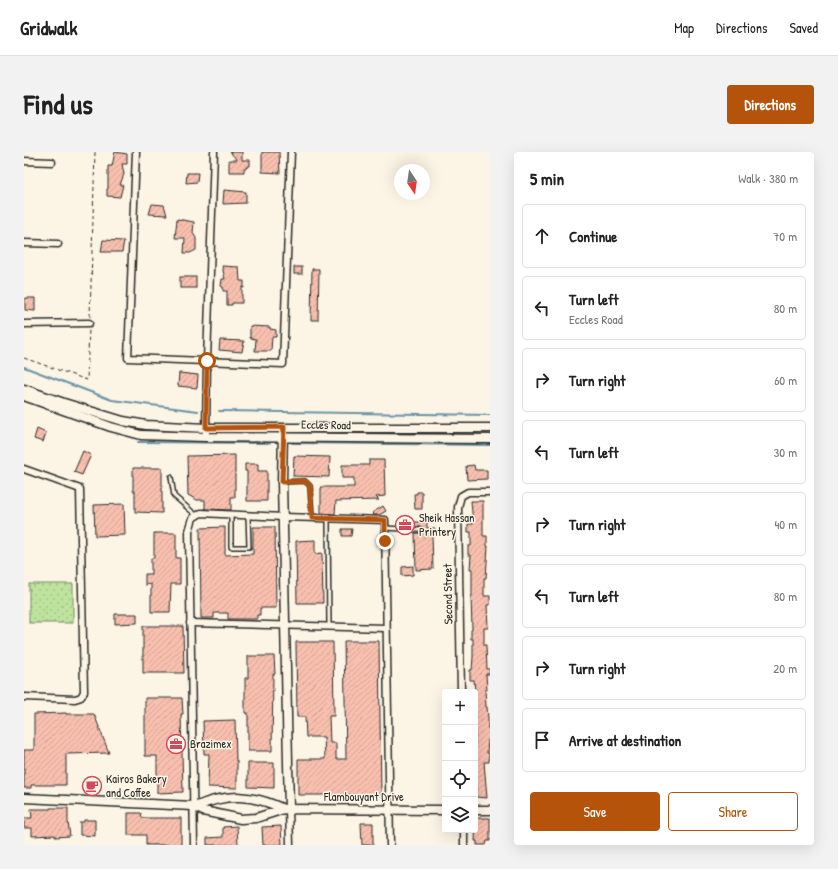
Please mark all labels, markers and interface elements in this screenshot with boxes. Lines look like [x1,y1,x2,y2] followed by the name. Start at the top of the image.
[20,15,77,41] text: Gridwalk
[674,18,694,37] text: Map
[716,18,767,37] text: Directions
[789,18,818,37] text: Saved
[24,85,93,123] text: Find us
[727,85,814,124] button: Directions
[394,164,430,200] north arrow
[530,167,564,190] text: 5 min
[738,169,798,187] text: Walk · 380 m
[531,225,553,247] icon: ahead
[569,226,617,247] text: Continue
[773,227,797,245] text: 70 m
[569,289,619,310] text: Turn left
[531,297,553,319] icon: left
[774,299,797,317] text: 80 m
[569,310,623,328] text: Eccles Road
[198,352,216,370] route start
[531,369,553,391] icon: right
[569,370,625,391] text: Turn right
[774,371,797,389] text: 60 m
[301,416,351,433] street label: Eccles Road
[531,441,553,463] icon: left
[569,442,619,463] text: Turn left
[774,443,797,461] text: 30 m
[419,509,474,540] place label: Sheik Hassan Printery
[531,513,553,535] icon: right
[394,514,416,536] office icon: Sheik Hassan Printery
[569,514,625,535] text: Turn right
[774,515,797,533] text: 40 m
[376,532,394,550] route end
[438,563,457,624] street label: Second Street
[531,585,553,607] icon: left
[569,586,619,607] text: Turn left
[774,587,797,605] text: 80 m
[531,657,553,679] icon: right
[569,658,625,679] text: Turn right
[773,659,797,677] text: 20 m
[442,689,478,833] map controls
[442,689,478,725] button: +
[442,725,478,761] button: −
[531,729,553,751] icon: arrive
[569,730,681,751] text: Arrive at destination
[165,733,187,755] office icon: Brazimex
[190,735,232,752] place label: Brazimex
[442,761,478,797] button: locate
[106,770,167,801] place label: Kairos Bakery and Coffee
[81,775,103,797] cafe icon: Kairos Bakery and Coffee
[323,788,404,805] street label: Flambouyant Drive
[530,792,660,831] button: Save
[668,792,798,831] button: Share
[442,797,478,833] button: layers

